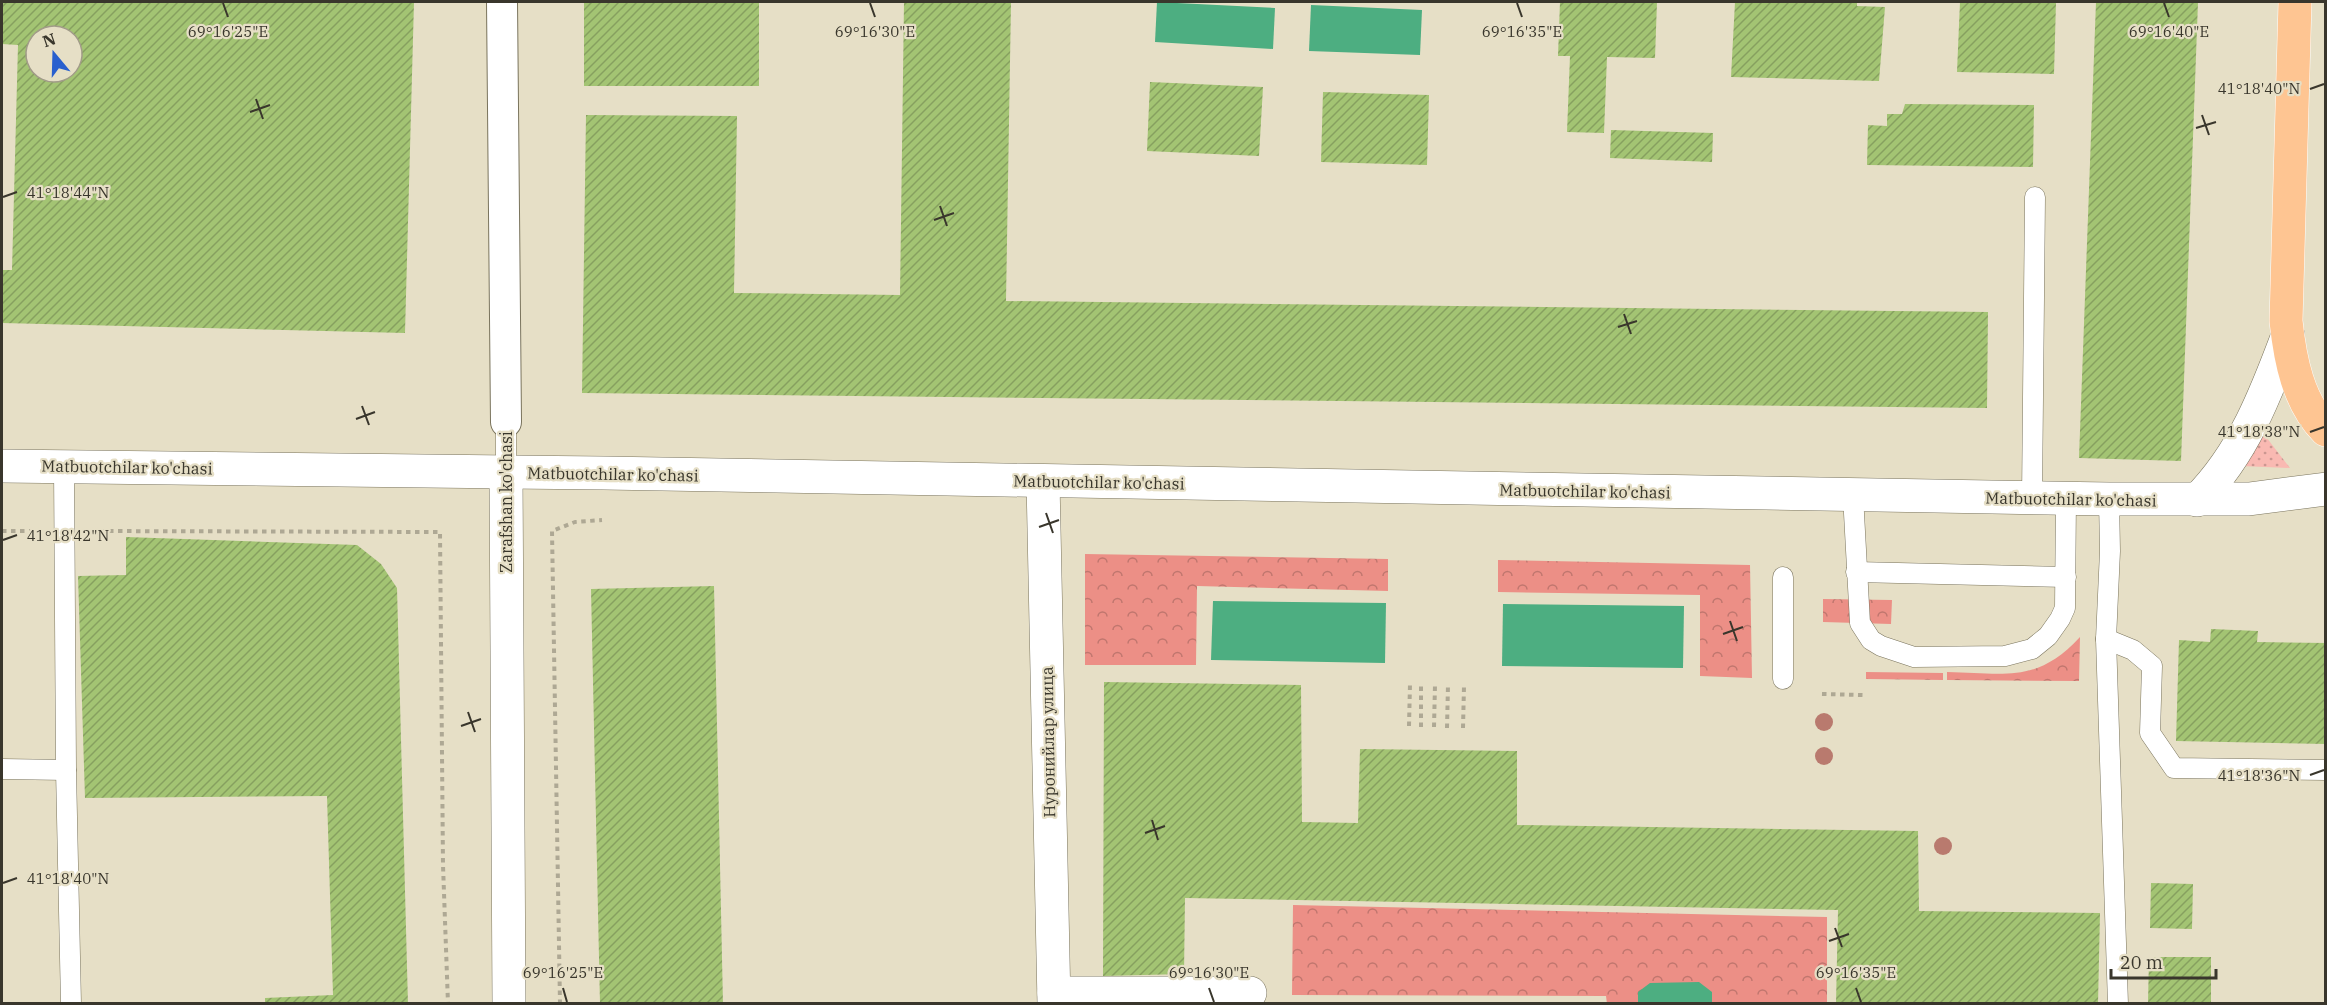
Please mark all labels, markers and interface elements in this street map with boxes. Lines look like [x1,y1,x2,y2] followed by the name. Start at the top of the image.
[188,22,268,41] text: 69°16'25"E
[835,22,915,41] text: 69°16'30"E
[1482,22,1562,41] text: 69°16'35"E
[2129,22,2209,41] text: 69°16'40"E
[24,24,84,84] north arrow
[40,28,58,51] text: N
[2218,79,2300,98] text: 41°18'40"N
[27,183,109,202] text: 41°18'44"N
[2218,422,2300,441] text: 41°18'38"N
[496,431,516,573] street label: Zarafshan ko'chasi
[41,456,213,478] street label: Matbuotchilar ko'chasi
[527,463,699,485] street label: Matbuotchilar ko'chasi
[1013,471,1185,493] street label: Matbuotchilar ko'chasi
[1499,480,1671,502] street label: Matbuotchilar ko'chasi
[1985,488,2157,510] street label: Matbuotchilar ko'chasi
[27,526,109,545] text: 41°18'42"N
[1037,666,1059,818] street label: Нуронийлар улица
[2218,766,2300,785] text: 41°18'36"N
[27,869,109,888] text: 41°18'40"N
[2111,942,2216,980] scale bar
[2120,951,2163,974] text: 20 m
[523,963,603,982] text: 69°16'25"E
[1169,963,1249,982] text: 69°16'30"E
[1816,963,1896,982] text: 69°16'35"E

